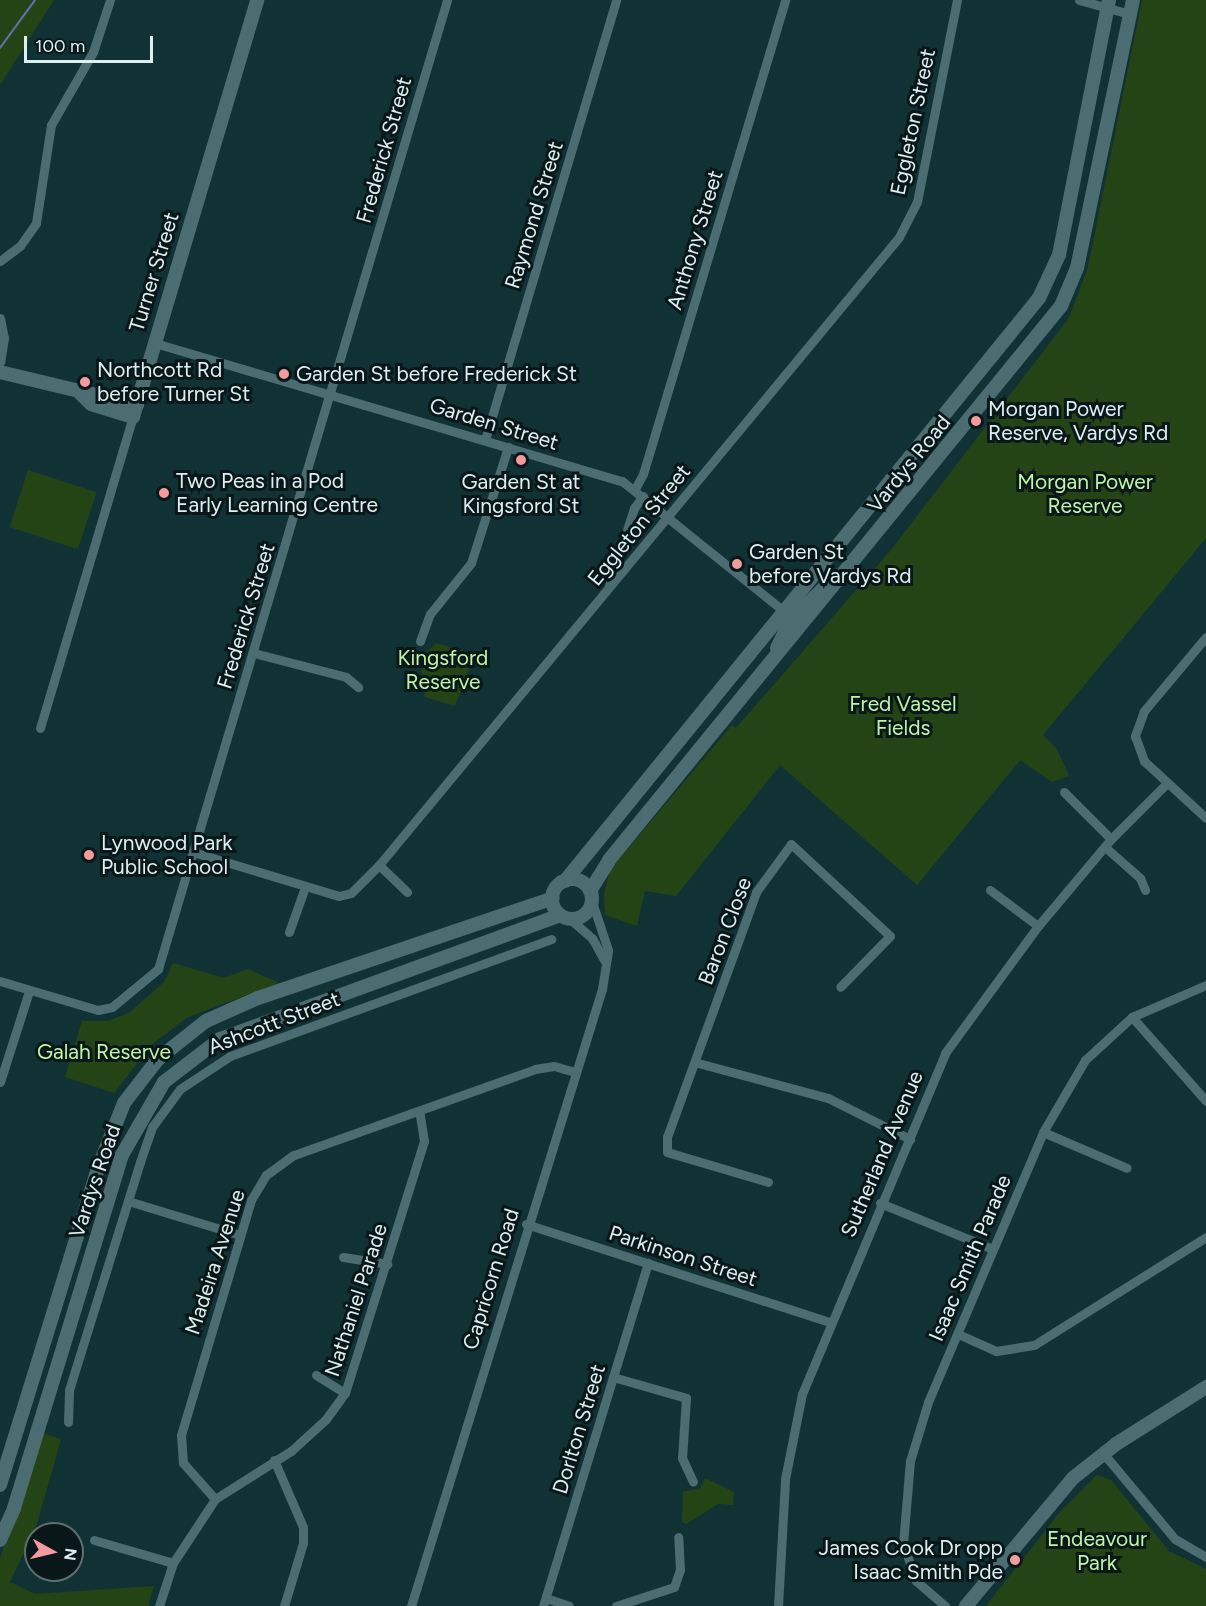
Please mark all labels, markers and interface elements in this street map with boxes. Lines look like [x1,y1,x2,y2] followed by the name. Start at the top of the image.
[27,24,156,62] scale bar
[35,35,85,57] text: 100 m
[885,47,941,197] street label: Eggleton Street
[351,74,417,226] street label: Frederick Street
[500,138,568,292] street label: Raymond Street
[662,167,728,313] street label: Anthony Street
[124,209,184,335] street label: Turner Street
[97,357,250,407] place label: Northcott Rd before Turner St
[296,361,577,387] place label: Garden St before Frederick St
[277,367,291,381] marker: Garden St before Frederick St
[78,375,92,389] marker: Northcott Rd before Turner St
[427,392,561,456] street label: Garden Street
[988,396,1168,446] place label: Morgan Power Reserve, Vardys Rd
[862,410,956,518] street label: Vardys Road
[969,414,983,428] marker: Morgan Power Reserve, Vardys Rd
[514,453,528,467] marker: Garden St at Kingsford St
[582,459,696,591] street label: Eggleton Street
[176,468,378,518] place label: Two Peas in a Pod Early Learning Centre
[461,469,581,519] place label: Garden St at Kingsford St
[1017,469,1153,519] park label: Morgan Power Reserve
[157,486,171,500] marker: Two Peas in a Pod Early Learning Centre
[749,539,912,589] place label: Garden St before Vardys Rd
[212,540,280,692] street label: Frederick Street
[730,557,744,571] marker: Garden St before Vardys Rd
[398,645,488,695] park label: Kingsford Reserve
[849,691,957,741] park label: Fred Vassel Fields
[101,830,232,880] place label: Lynwood Park Public School
[82,848,96,862] marker: Lynwood Park Public School
[693,874,757,988] street label: Baron Close
[205,986,343,1060] street label: Ashcott Street
[37,1039,171,1065] park label: Galah Reserve
[836,1067,928,1241] street label: Sutherland Avenue
[64,1121,126,1241] street label: Vardys Road
[924,1171,1016,1345] street label: Isaac Smith Parade
[180,1186,250,1338] street label: Madeira Avenue
[458,1205,524,1353] street label: Capricorn Road
[319,1220,393,1380] street label: Nathaniel Parade
[606,1220,760,1292] street label: Parkinson Street
[547,1361,611,1497] street label: Dorlton Street
[24,1522,84,1582] north arrow
[1047,1526,1147,1576] park label: Endeavour Park
[819,1535,1003,1585] place label: James Cook Dr opp Isaac Smith Pde
[60,1547,81,1562] text: N
[1008,1553,1022,1567] marker: James Cook Dr opp Isaac Smith Pde

